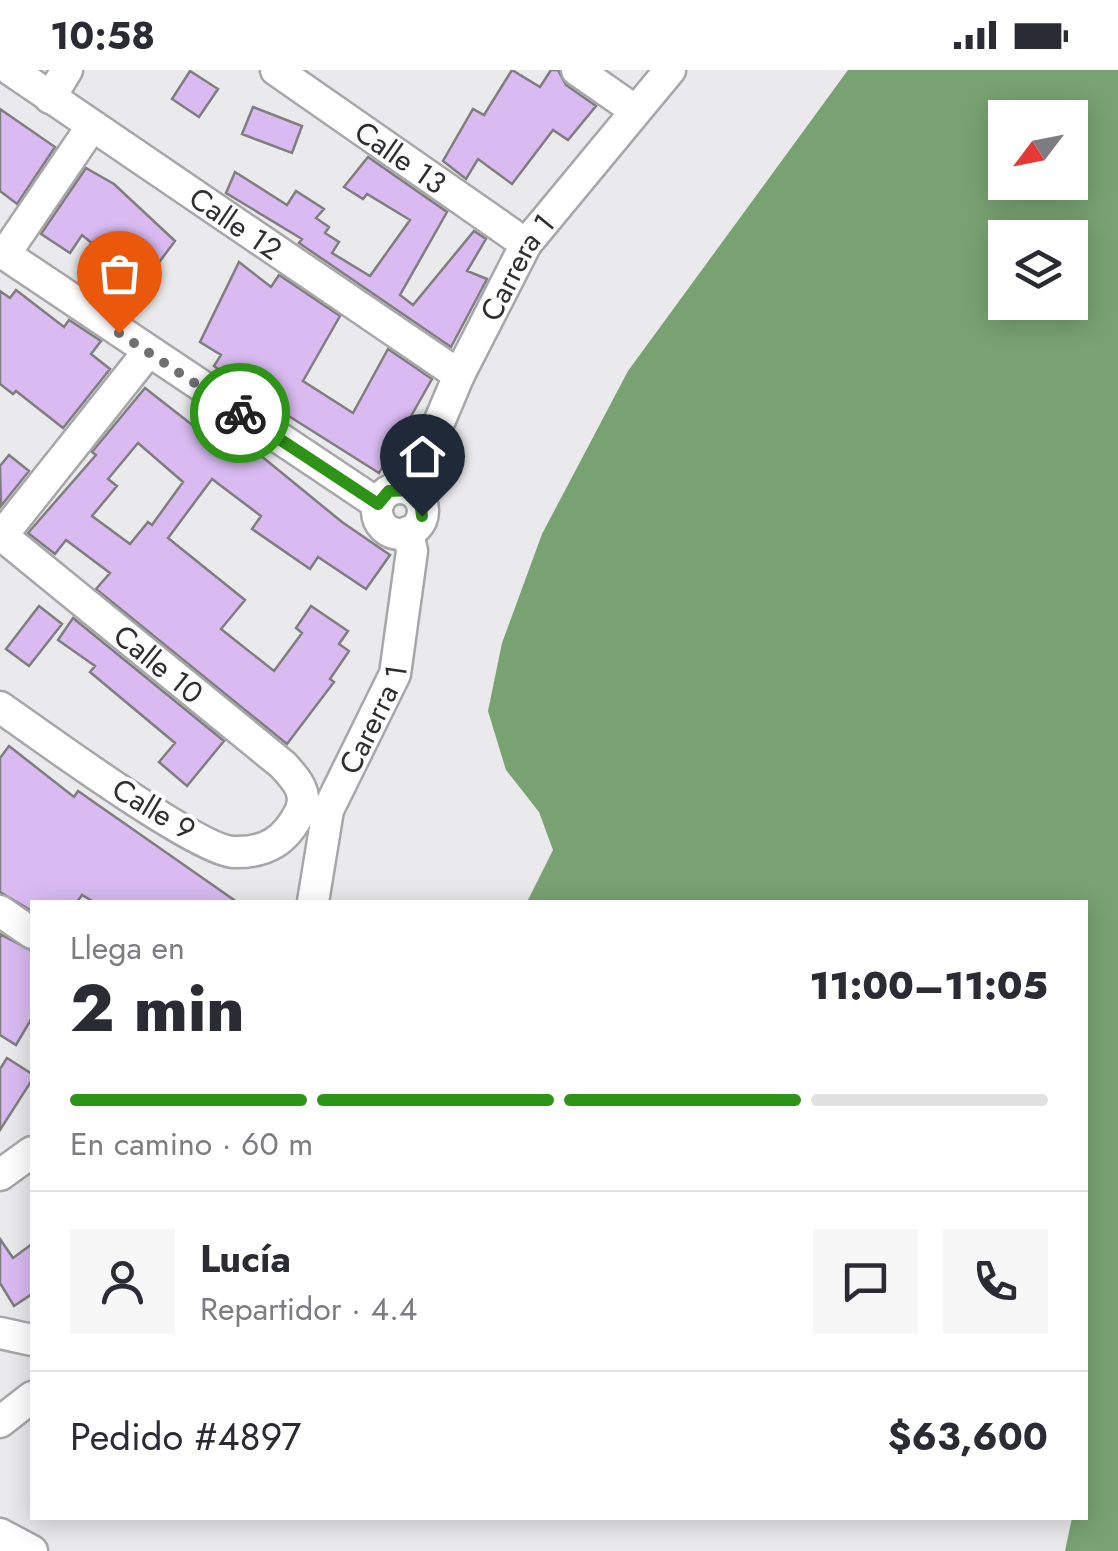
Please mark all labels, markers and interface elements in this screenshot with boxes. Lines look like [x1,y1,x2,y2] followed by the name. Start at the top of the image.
[50,8,155,63] text: 10:58
[988,100,1088,200] north arrow
[988,100,1088,320] map controls
[346,110,455,204] street label: Calle 13
[181,176,291,270] street label: Calle 12
[469,204,564,328] street label: Carrera 1
[988,220,1088,320] button: layers
[77,231,162,334] pin
[92,246,147,301] icon: bag
[190,363,290,463] courier
[213,386,268,441] icon: bike
[380,414,465,517] pin
[395,429,450,484] icon: home
[105,614,213,713] street label: Calle 10
[328,662,418,781] street label: Carerra 1
[104,767,204,851] street label: Calle 9
[70,925,185,971] text: Llega en
[810,958,1048,1013] text: 11:00–11:05
[70,961,245,1055] text: 2 min
[70,1121,313,1167] text: En camino · 60 m
[70,1229,175,1334] button: person
[813,1229,918,1334] button: chat
[943,1229,1048,1334] button: phone
[200,1231,291,1286] text: Lucía
[200,1286,417,1332] text: Repartidor · 4.4
[70,1409,301,1464] text: Pedido #4897
[888,1409,1048,1464] text: $63,600

